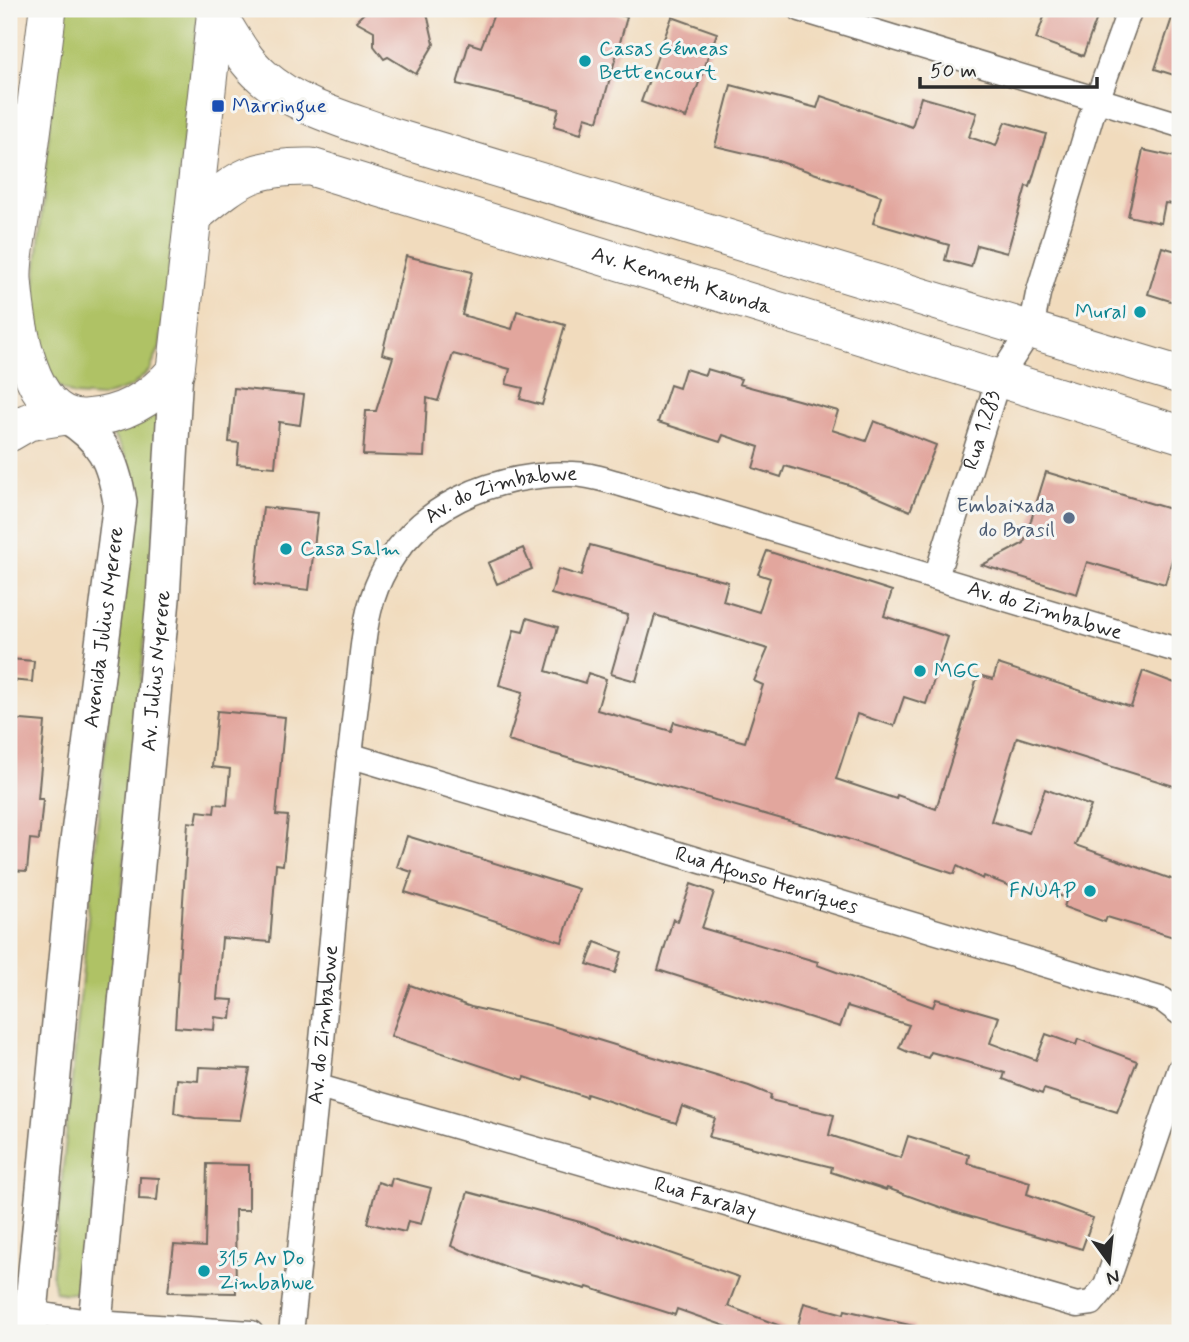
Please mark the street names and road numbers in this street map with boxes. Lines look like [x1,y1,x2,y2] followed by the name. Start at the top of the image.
[588,240,776,322] street label: Av. Kenneth Kaunda
[957,386,1008,473] street label: Rua 1.283
[419,460,577,530] street label: Av. do Zimbabwe
[78,525,131,729] street label: Avenida Julius Nyerere
[964,574,1126,647] street label: Av. do Zimbabwe
[135,590,177,753] street label: Av. Julius Nyerere
[672,840,861,921] street label: Rua Afonso Henriques
[302,944,345,1106] street label: Av. do Zimbabwe
[651,1170,760,1226] street label: Rua Faralay

